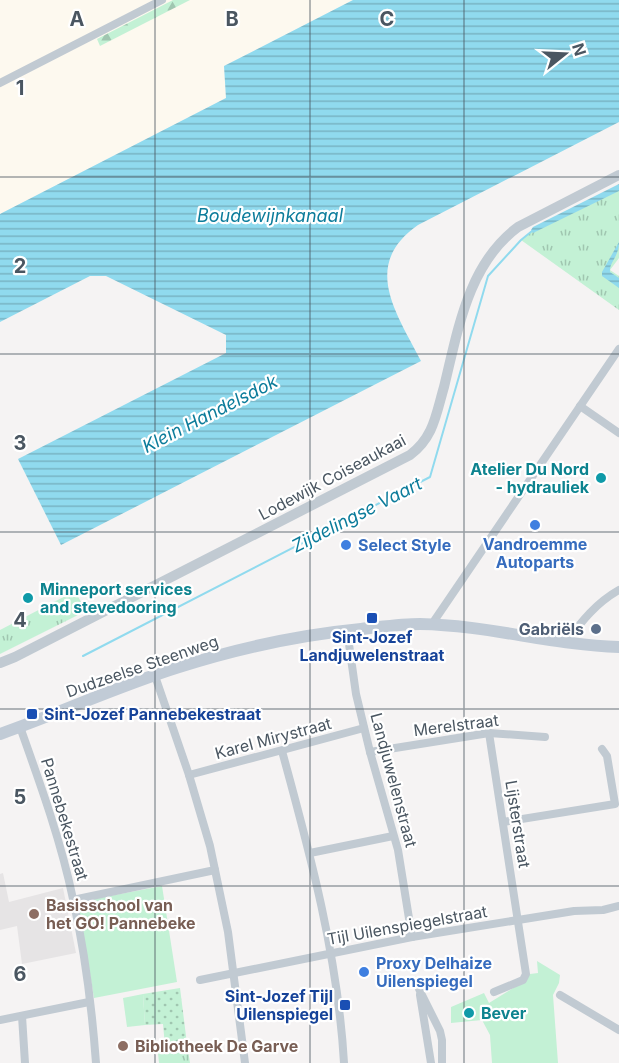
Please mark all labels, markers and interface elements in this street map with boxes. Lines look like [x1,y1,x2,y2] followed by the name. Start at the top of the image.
[70,7,85,31] text: A
[225,7,239,31] text: B
[380,7,394,31] text: C
[535,24,595,84] north arrow
[568,40,591,58] text: N
[16,76,24,100] text: 1
[197,205,344,226] water label: Boudewijnkanaal
[14,254,26,278] text: 2
[139,370,282,457] water label: Klein Handelsdok
[255,430,409,524] street label: Lodewijk Coiseaukaai
[14,431,26,455] text: 3
[470,459,590,497] place label: Atelier Du Nord - hydrauliek
[594,471,608,485] marker: Atelier Du Nord - hydrauliek
[288,472,426,556] water label: Zijdelingse Vaart
[528,518,542,532] marker: Vandroemme Autoparts
[483,534,587,572] place label: Vandroemme Autoparts
[358,535,451,555] place label: Select Style
[339,538,353,552] marker: Select Style
[40,579,192,617] place label: Minneport services and stevedooring
[21,591,35,605] marker: Minneport services and stevedooring
[13,608,27,632] text: 4
[365,611,379,625] marker: Sint-Jozef Landjuwelenstraat
[519,619,584,639] place label: Gabriëls
[589,622,603,636] marker: Gabriëls
[300,627,445,665] place label: Sint-Jozef Landjuwelenstraat
[63,631,221,701] street label: Dudzeelse Steenweg
[44,704,261,724] place label: Sint-Jozef Pannebekestraat
[25,707,39,721] marker: Sint-Jozef Pannebekestraat
[412,710,500,740] street label: Merelstraat
[366,711,422,849] street label: Landjuwelenstraat
[213,713,333,763] street label: Karel Mirystraat
[37,755,93,883] street label: Pannebekestraat
[501,779,535,869] street label: Lijsterstraat
[14,785,26,809] text: 5
[46,895,196,933] place label: Basisschool van het GO! Pannebeke
[325,901,489,949] street label: Tijl Uilenspiegelstraat
[27,907,41,921] marker: Basisschool van het GO! Pannebeke
[376,953,492,991] place label: Proxy Delhaize Uilenspiegel
[14,962,27,986] text: 6
[357,965,371,979] marker: Proxy Delhaize Uilenspiegel
[225,986,333,1024] place label: Sint-Jozef Tijl Uilenspiegel
[338,998,352,1012] marker: Sint-Jozef Tijl Uilenspiegel
[481,1003,527,1023] place label: Bever
[462,1006,476,1020] marker: Bever
[135,1036,298,1056] place label: Bibliotheek De Garve
[116,1039,130,1053] marker: Bibliotheek De Garve

